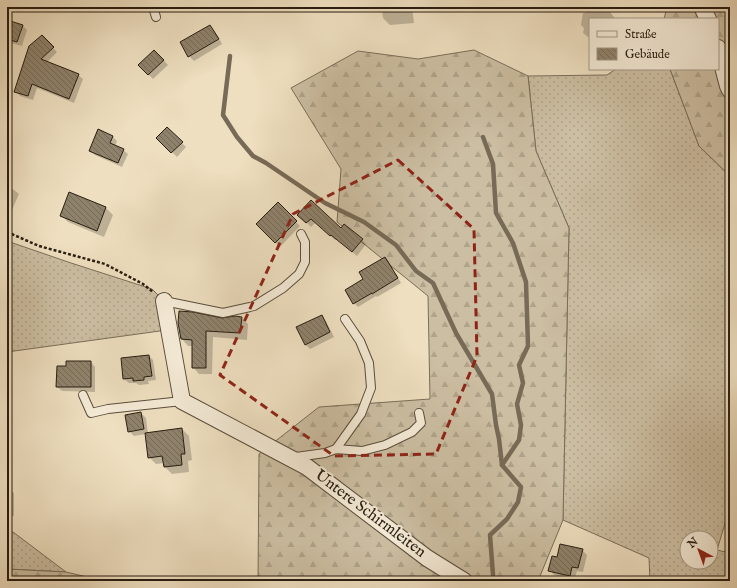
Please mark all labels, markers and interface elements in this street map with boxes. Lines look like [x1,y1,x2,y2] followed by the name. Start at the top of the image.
[589,18,719,70] legend
[625,27,657,42] text: Straße
[625,47,670,62] text: Gebäude
[310,466,430,563] street label: Untere Schirmleiten
[679,530,719,570] north arrow
[684,534,702,552] text: N

